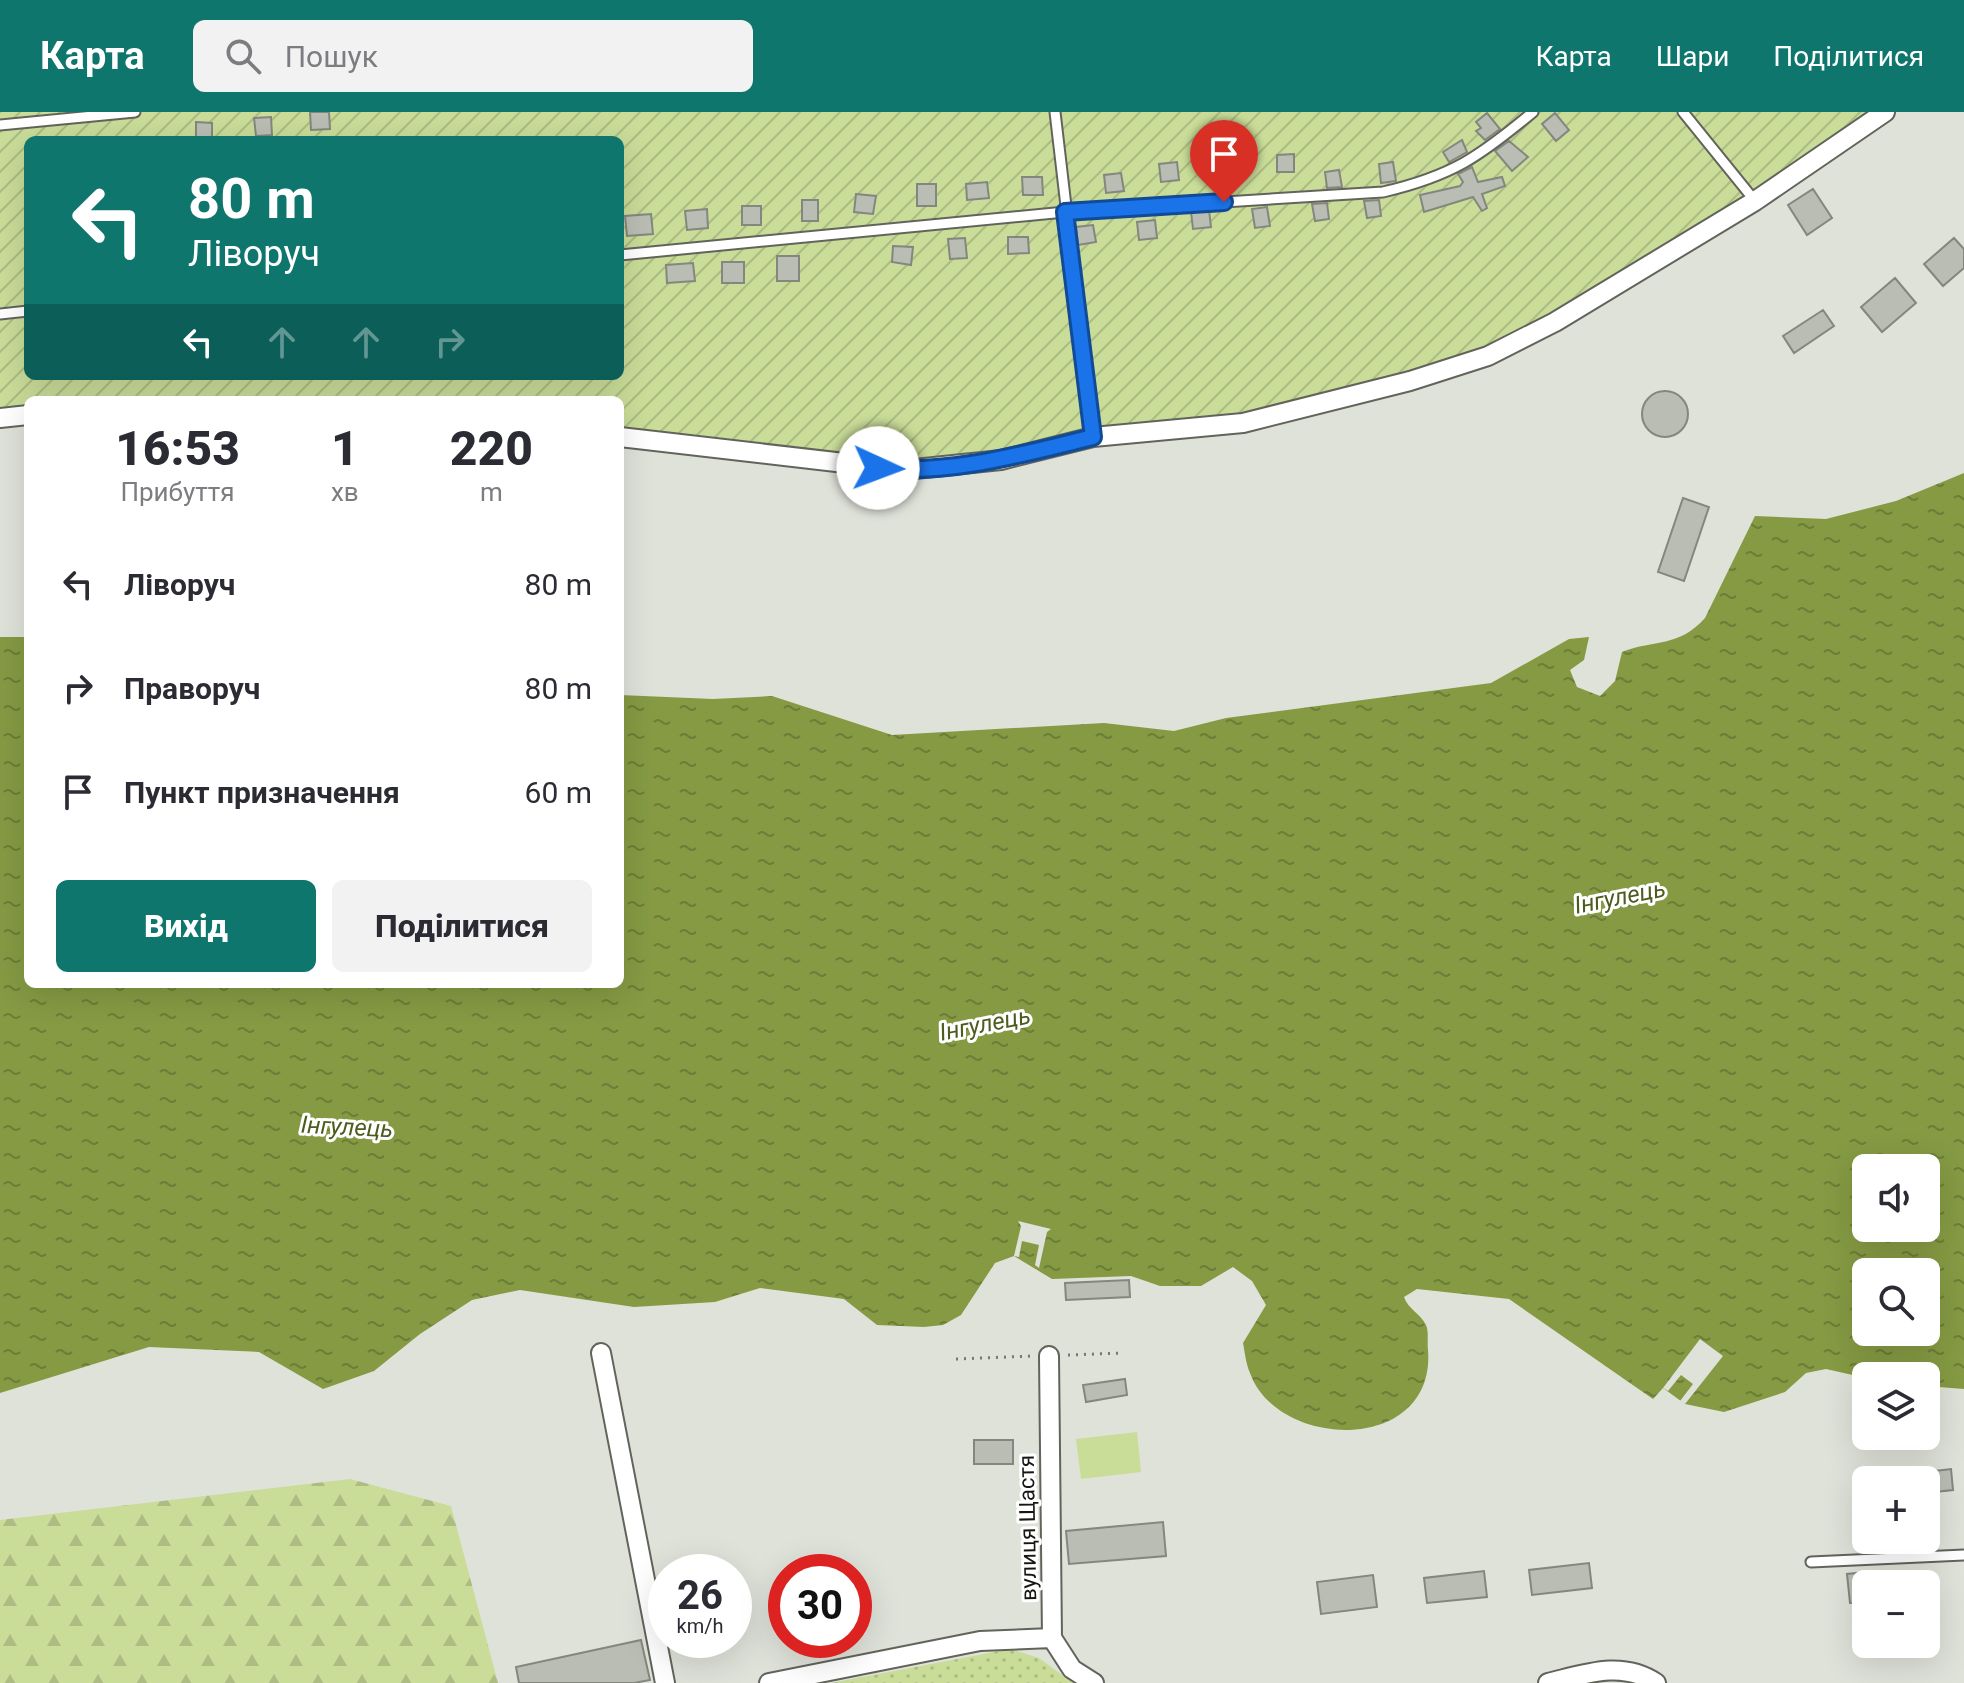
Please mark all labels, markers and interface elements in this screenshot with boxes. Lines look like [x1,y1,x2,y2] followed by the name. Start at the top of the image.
[193,20,753,92] search box
[40,34,145,78] text: Карта
[221,34,265,78] icon: search
[285,39,378,74] text: Пошук
[1536,40,1612,73] text: Карта
[1656,40,1729,73] text: Шари
[1773,40,1924,73] text: Поділитися
[1190,120,1258,202] pin
[1202,132,1246,176] icon: arrive
[188,166,315,232] text: 80 m
[56,168,160,272] icon: left
[188,233,320,275] text: Ліворуч
[176,320,220,364] icon: left
[260,320,304,364] icon: ahead
[344,320,388,364] icon: ahead
[428,320,472,364] icon: right
[115,420,240,477] text: 16:53
[331,420,359,477] text: 1
[450,420,533,477] text: 220
[836,426,920,510] position arrow
[120,477,235,507] text: Прибуття
[331,477,359,507] text: хв
[480,477,503,507] text: m
[56,562,100,606] icon: left
[124,567,235,602] text: Ліворуч
[525,567,592,602] text: 80 m
[56,666,100,710] icon: right
[124,671,260,706] text: Праворуч
[525,671,592,706] text: 80 m
[56,770,100,814] icon: arrive
[124,775,400,810] text: Пункт призначення
[525,775,592,810] text: 60 m
[1572,874,1668,920] water label: Інгулець
[56,880,316,972] button: Вихід
[332,880,592,972] button: Поділитися
[937,1001,1033,1047] water label: Інгулець
[300,1111,394,1143] water label: Інгулець
[1852,1154,1940,1658] map controls
[1852,1154,1940,1242] button: sound
[1852,1258,1940,1346] button: search
[1852,1362,1940,1450] button: layers
[1014,1455,1041,1601] street label: вулиця Щастя
[1852,1466,1940,1554] button: +
[768,1554,872,1658] speed limit sign: 30
[1852,1570,1940,1658] button: −
[677,1572,723,1619] text: 26
[677,1614,723,1638] text: km/h

